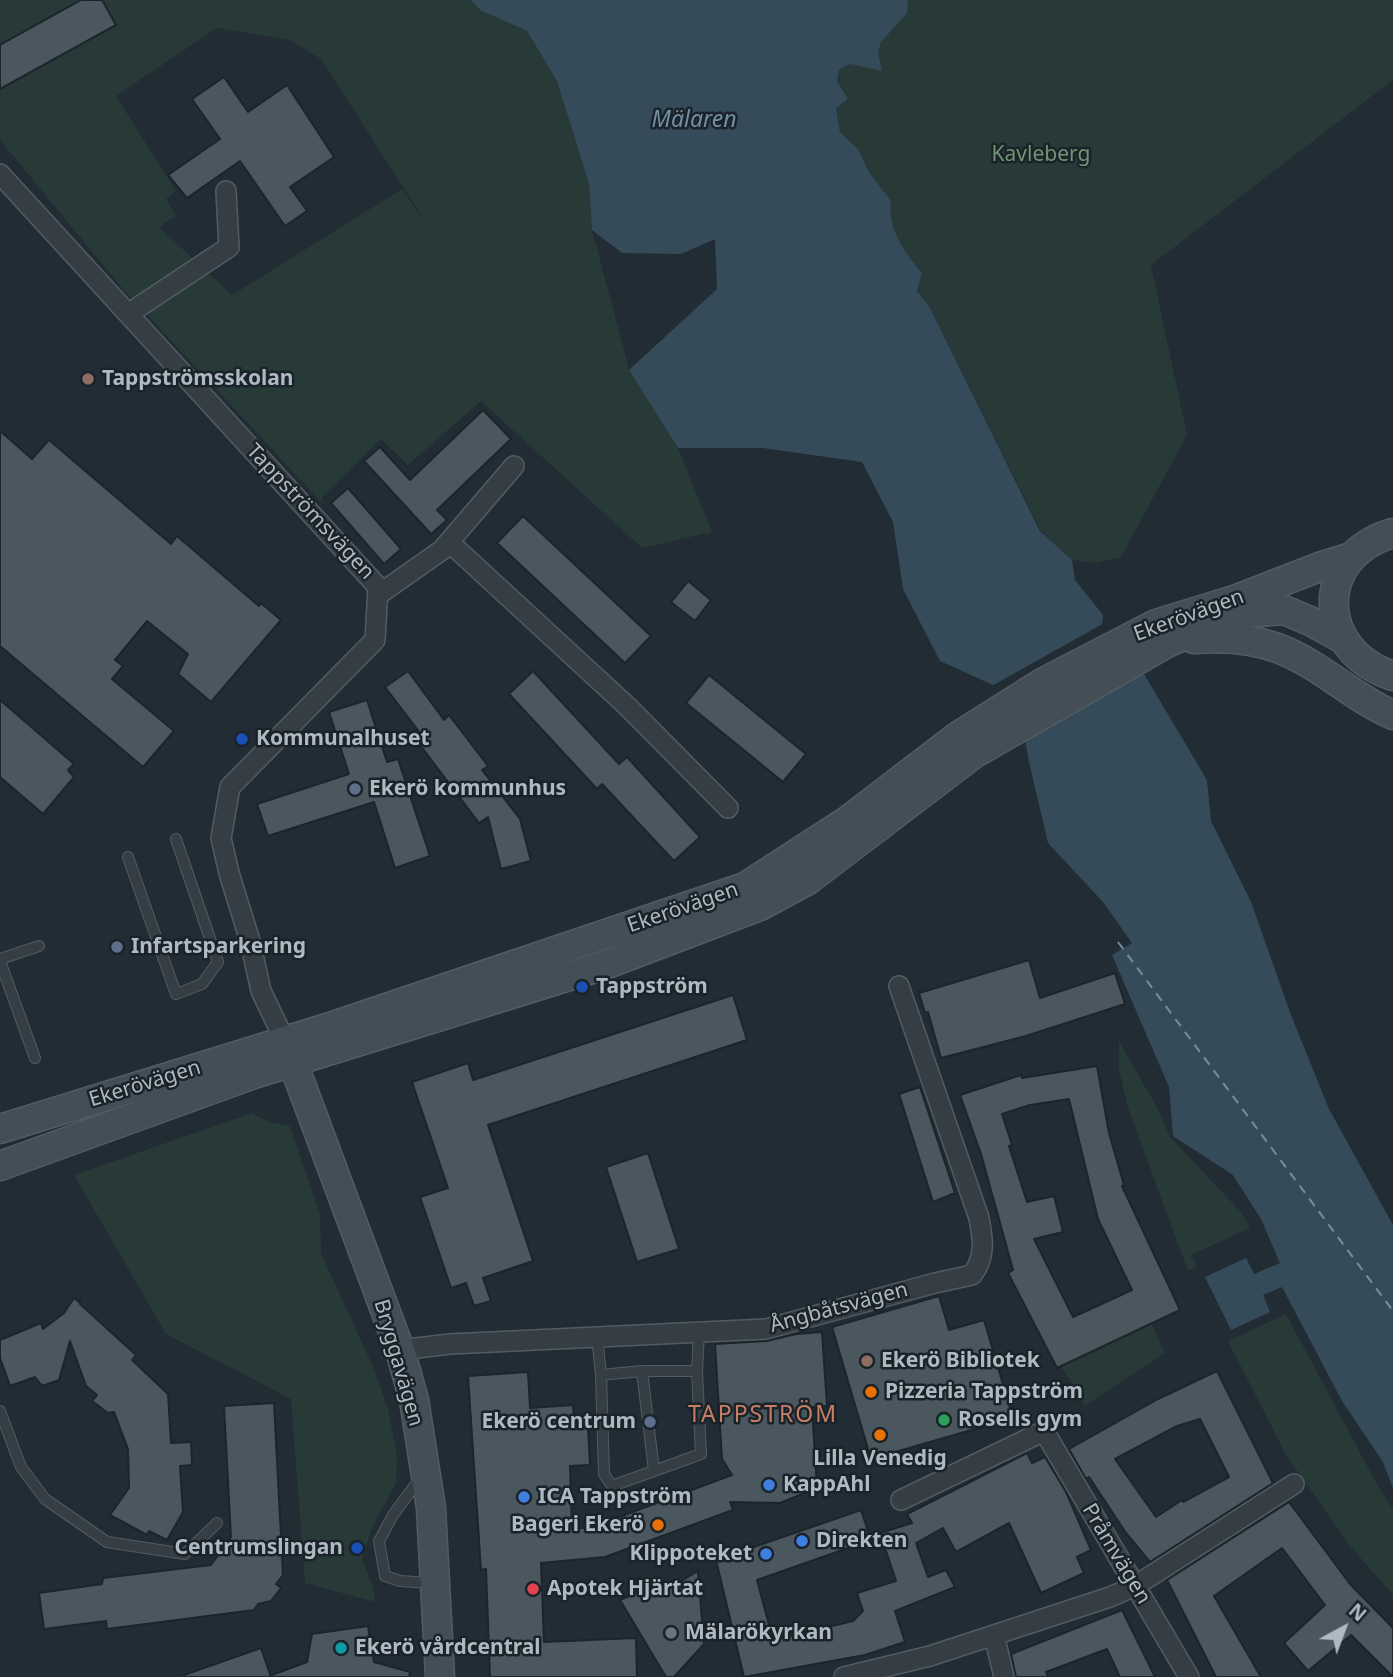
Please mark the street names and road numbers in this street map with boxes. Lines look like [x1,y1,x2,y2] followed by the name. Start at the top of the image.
[241,439,379,585] street label: Tappströmsvägen
[1130,584,1248,648] street label: Ekerövägen
[624,877,742,939] street label: Ekerövägen
[86,1055,204,1113] street label: Ekerövägen
[767,1277,911,1339] street label: Ångbåtsvägen
[368,1297,428,1429] street label: Bryggavägen
[1076,1499,1156,1609] street label: Pråmvägen

